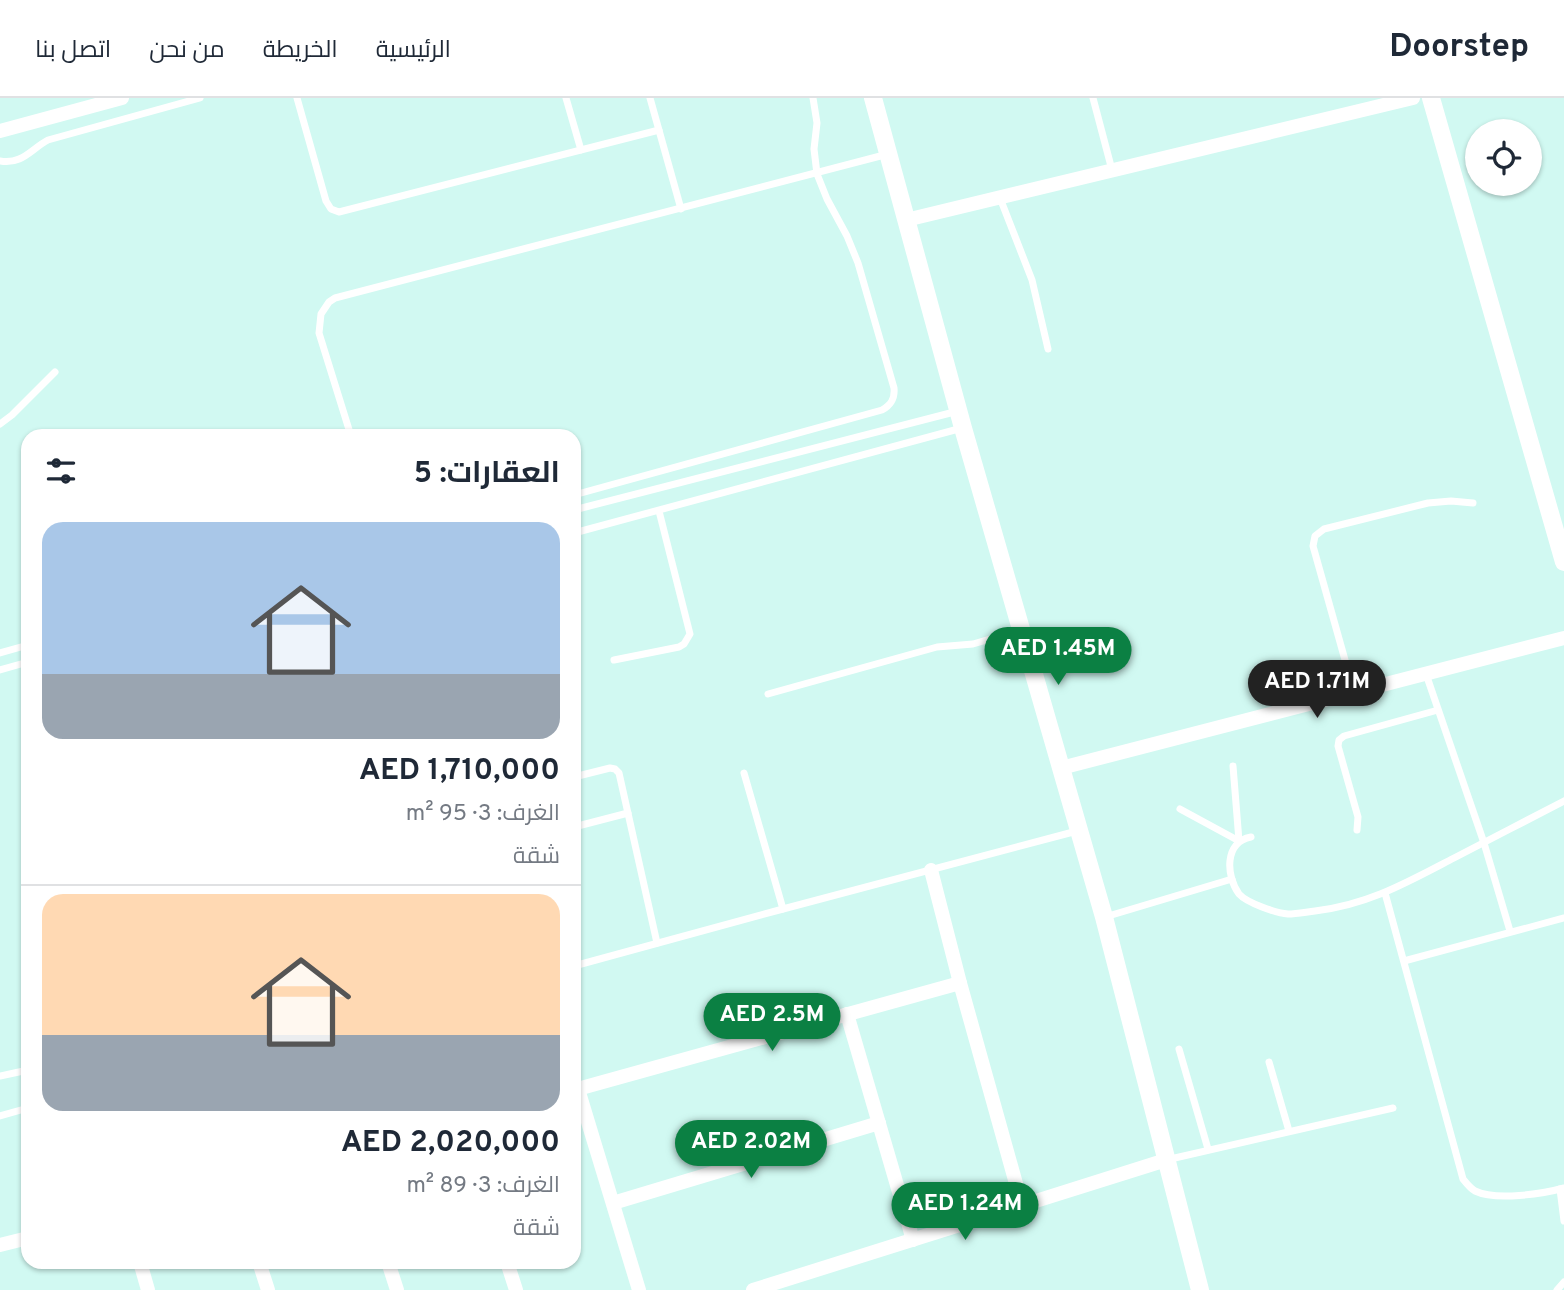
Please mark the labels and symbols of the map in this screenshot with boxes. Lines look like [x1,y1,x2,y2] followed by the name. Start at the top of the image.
[978,628,1138,687] pin: AED 1.45M
[1237,660,1397,720] pin: AED 1.71M
[700,993,844,1053] pin: AED 2.5M
[671,1121,831,1180] pin: AED 2.02M
[885,1182,1045,1242] pin: AED 1.24M

